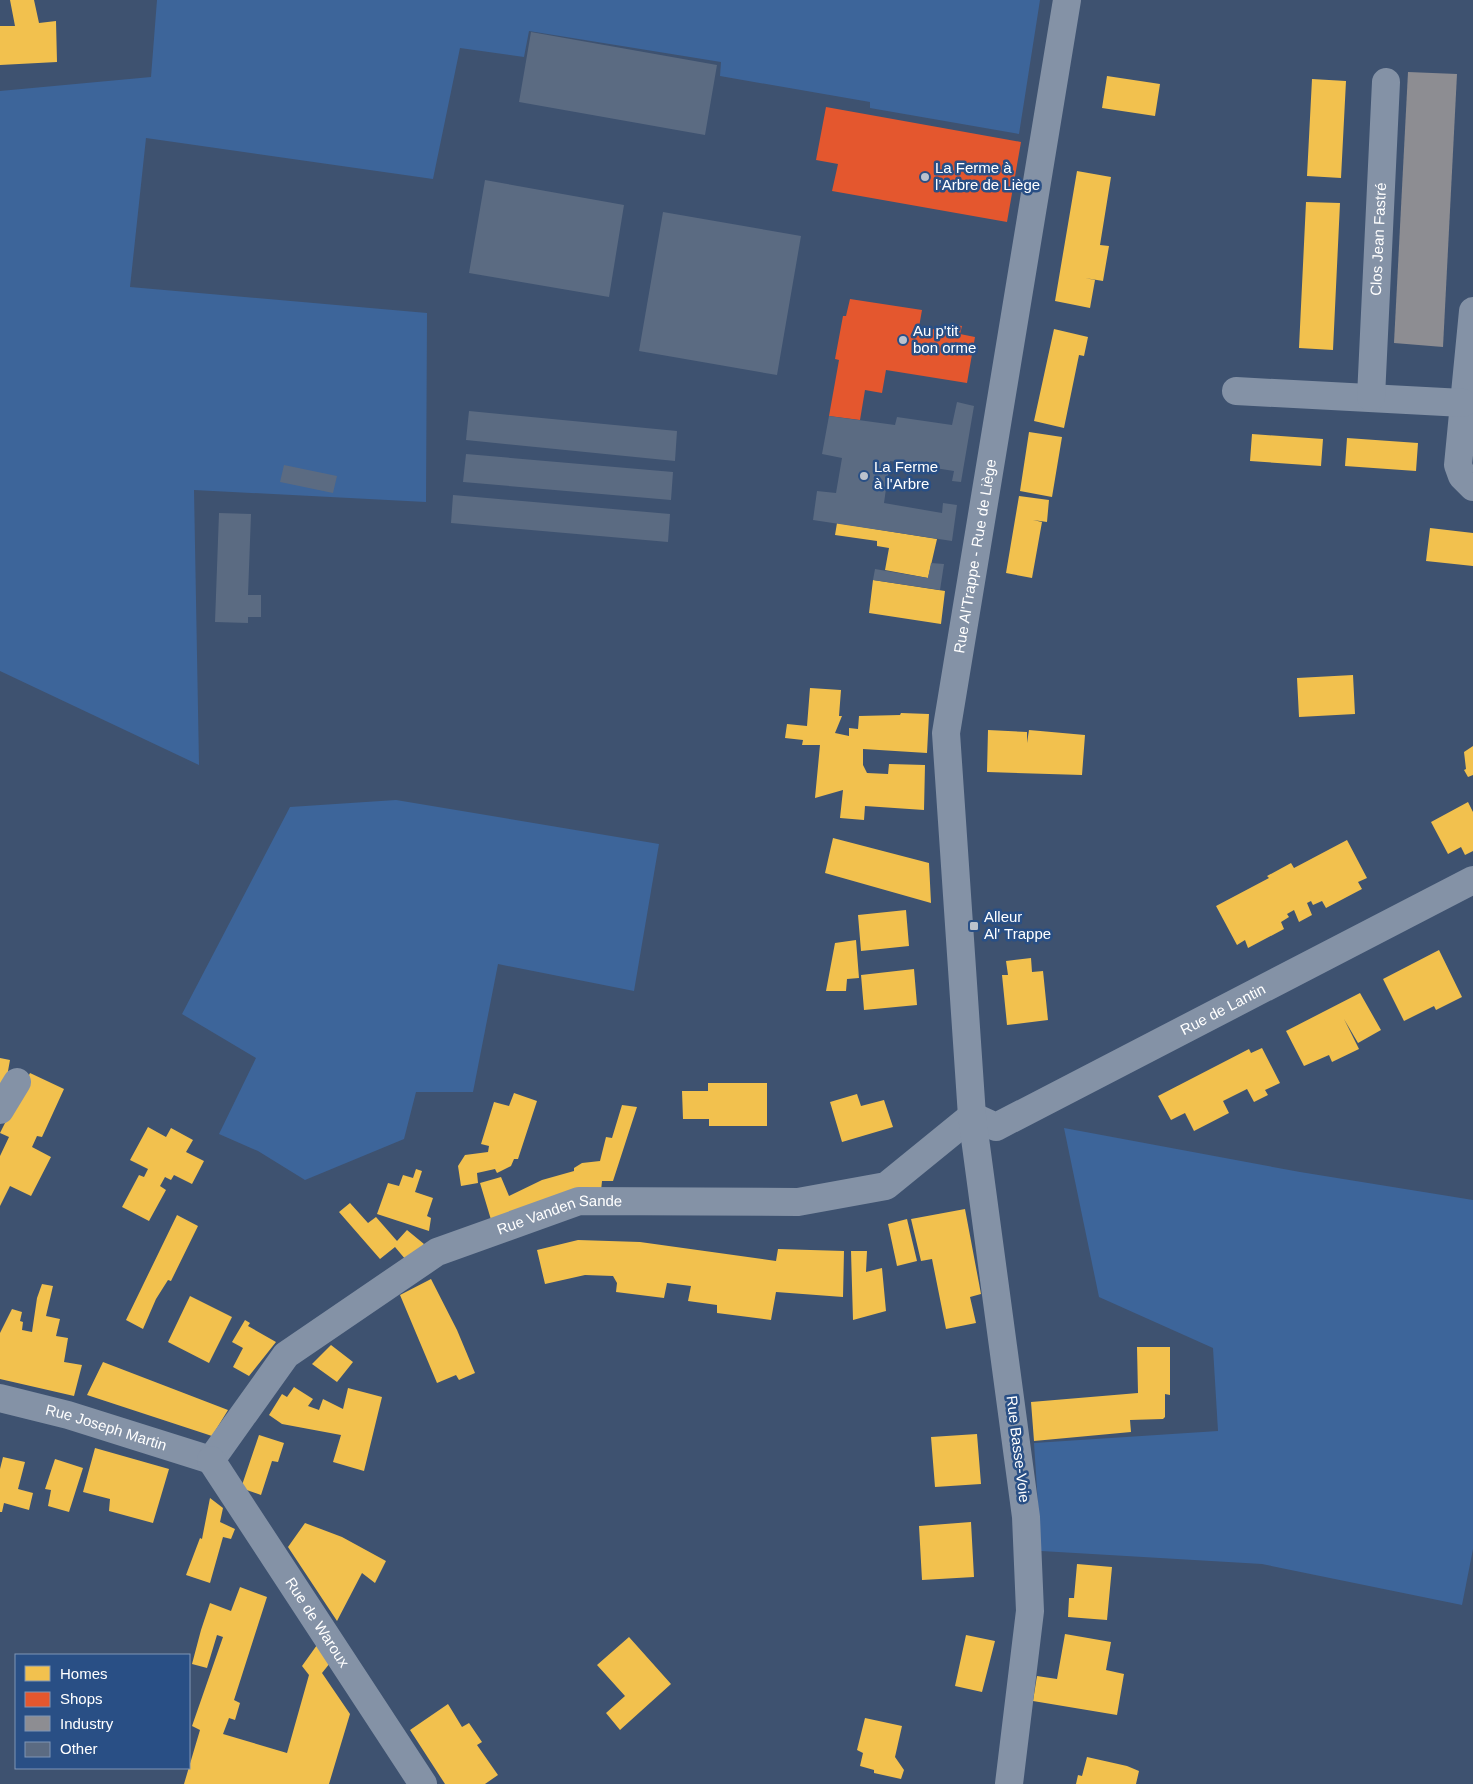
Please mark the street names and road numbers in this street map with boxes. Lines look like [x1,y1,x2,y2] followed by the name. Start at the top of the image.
[1367,182,1389,296] street label: Clos Jean Fastré
[950,458,999,655] street label: Rue Al'Trappe - Rue de Liège
[1177,980,1268,1038] street label: Rue de Lantin
[494,1192,622,1238] street label: Rue Vanden Sande
[1004,1395,1033,1503] street label: Rue Basse-Voie
[44,1401,169,1454] street label: Rue Joseph Martin
[282,1574,353,1671] street label: Rue de Waroux

